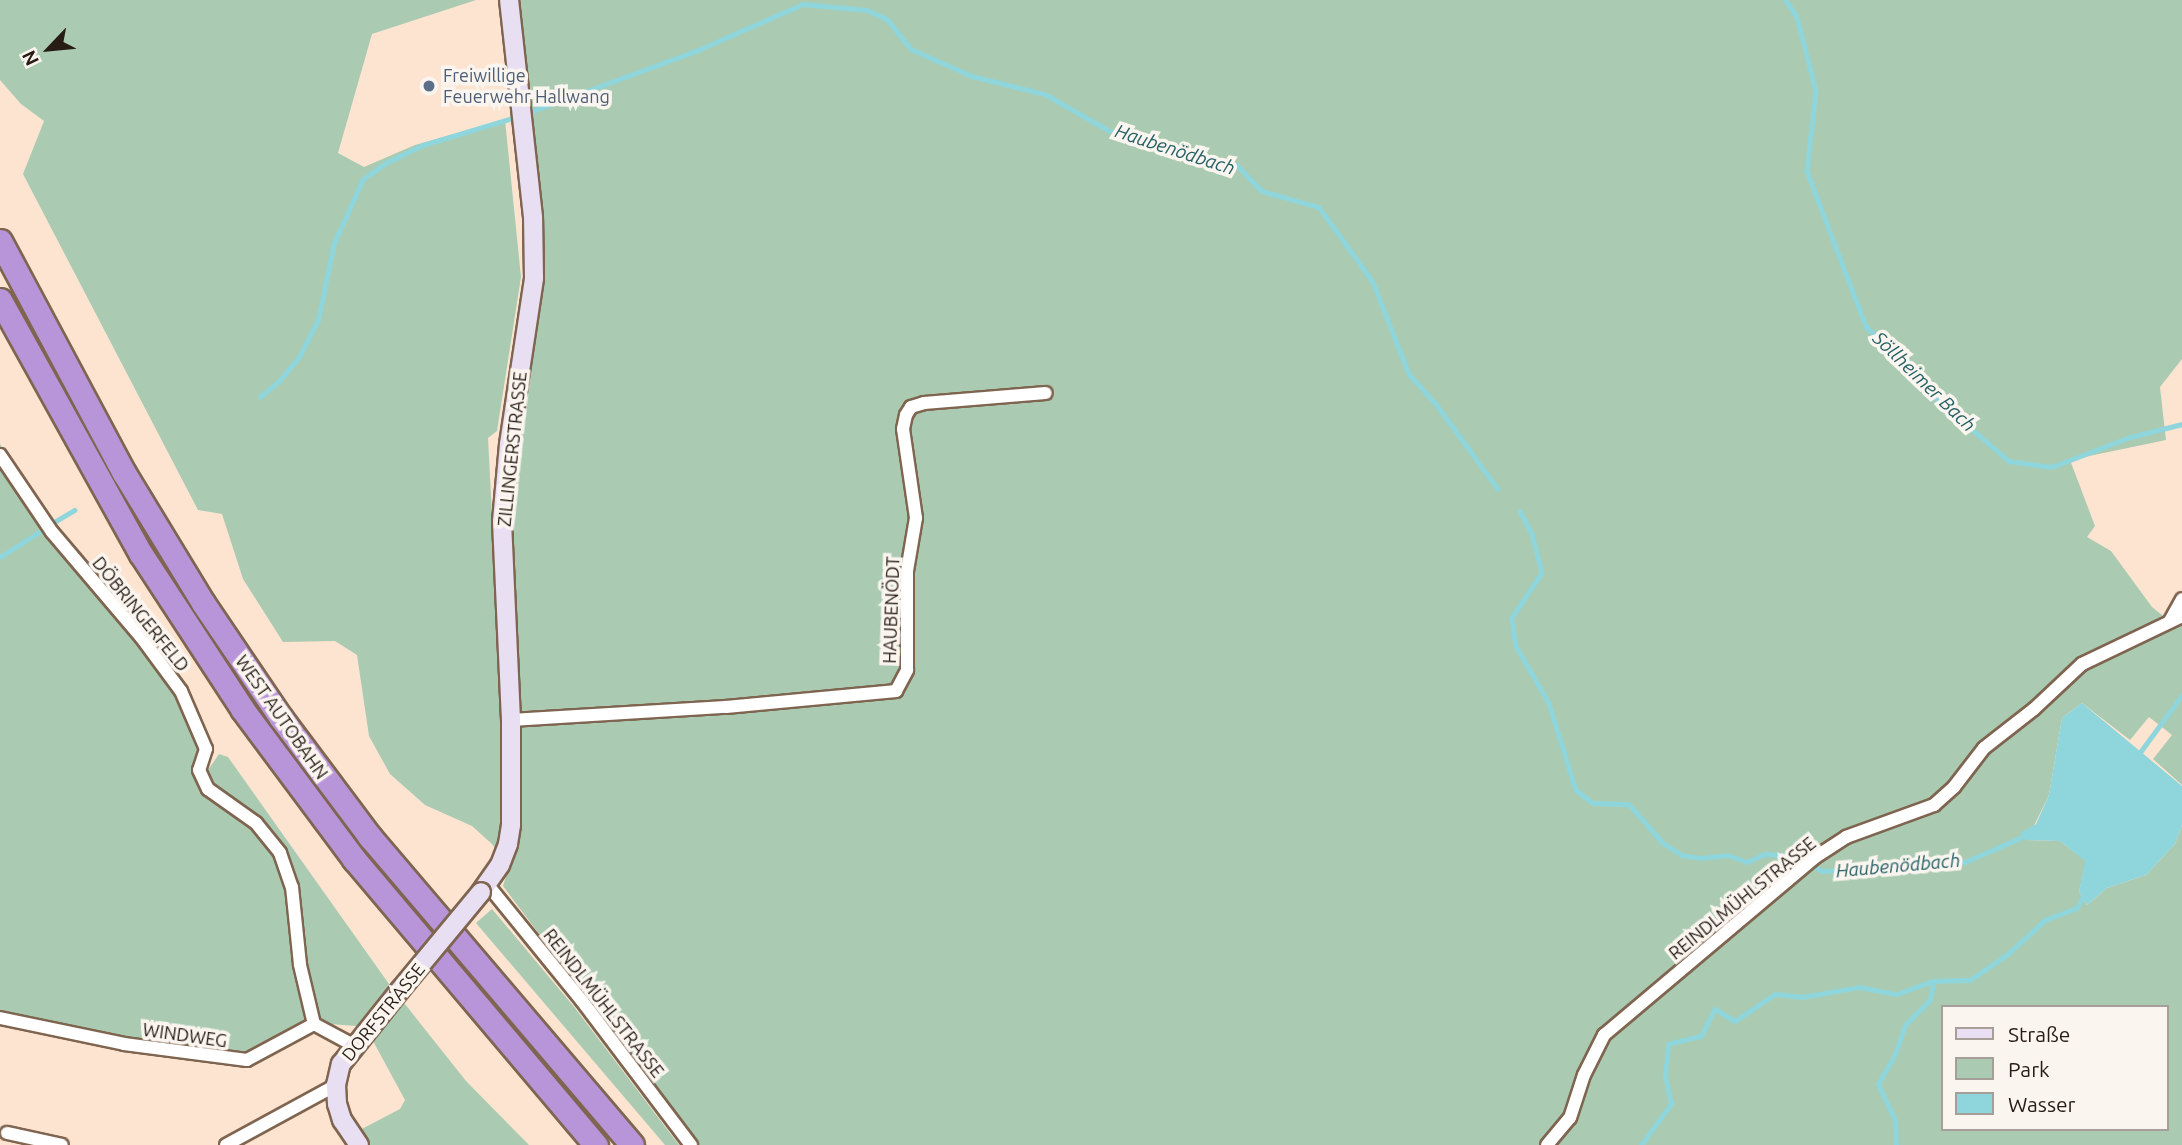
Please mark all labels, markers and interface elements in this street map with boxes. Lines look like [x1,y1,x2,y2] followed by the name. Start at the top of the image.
[14,14,84,84] north arrow
[17,47,43,69] text: N
[443,65,610,108] place label: Freiwillige Feuerwehr Hallwang
[421,78,437,94] marker: Freiwillige Feuerwehr Hallwang
[1112,120,1238,180] water label: Haubenödbach
[1868,327,1980,437] water label: Söllheimer Bach
[493,370,531,528] street label: ZILLINGERSTRASSE
[88,552,194,676] street label: DÖBRINGERFELD
[878,556,904,664] street label: HAUBENÖDT
[231,651,333,783] street label: WEST AUTOBAHN
[1664,832,1820,964] street label: REINDLMÜHLSTRASSE
[1835,849,1961,883] water label: Haubenödbach
[539,924,669,1082] street label: REINDLMÜHLSTRASSE
[337,959,429,1065] street label: DORFSTRASSE
[1940,1005,2168,1131] legend
[141,1018,229,1052] street label: WINDWEG
[2008,1022,2070,1046] text: Straße
[2008,1057,2050,1081] text: Park
[2008,1092,2076,1116] text: Wasser

